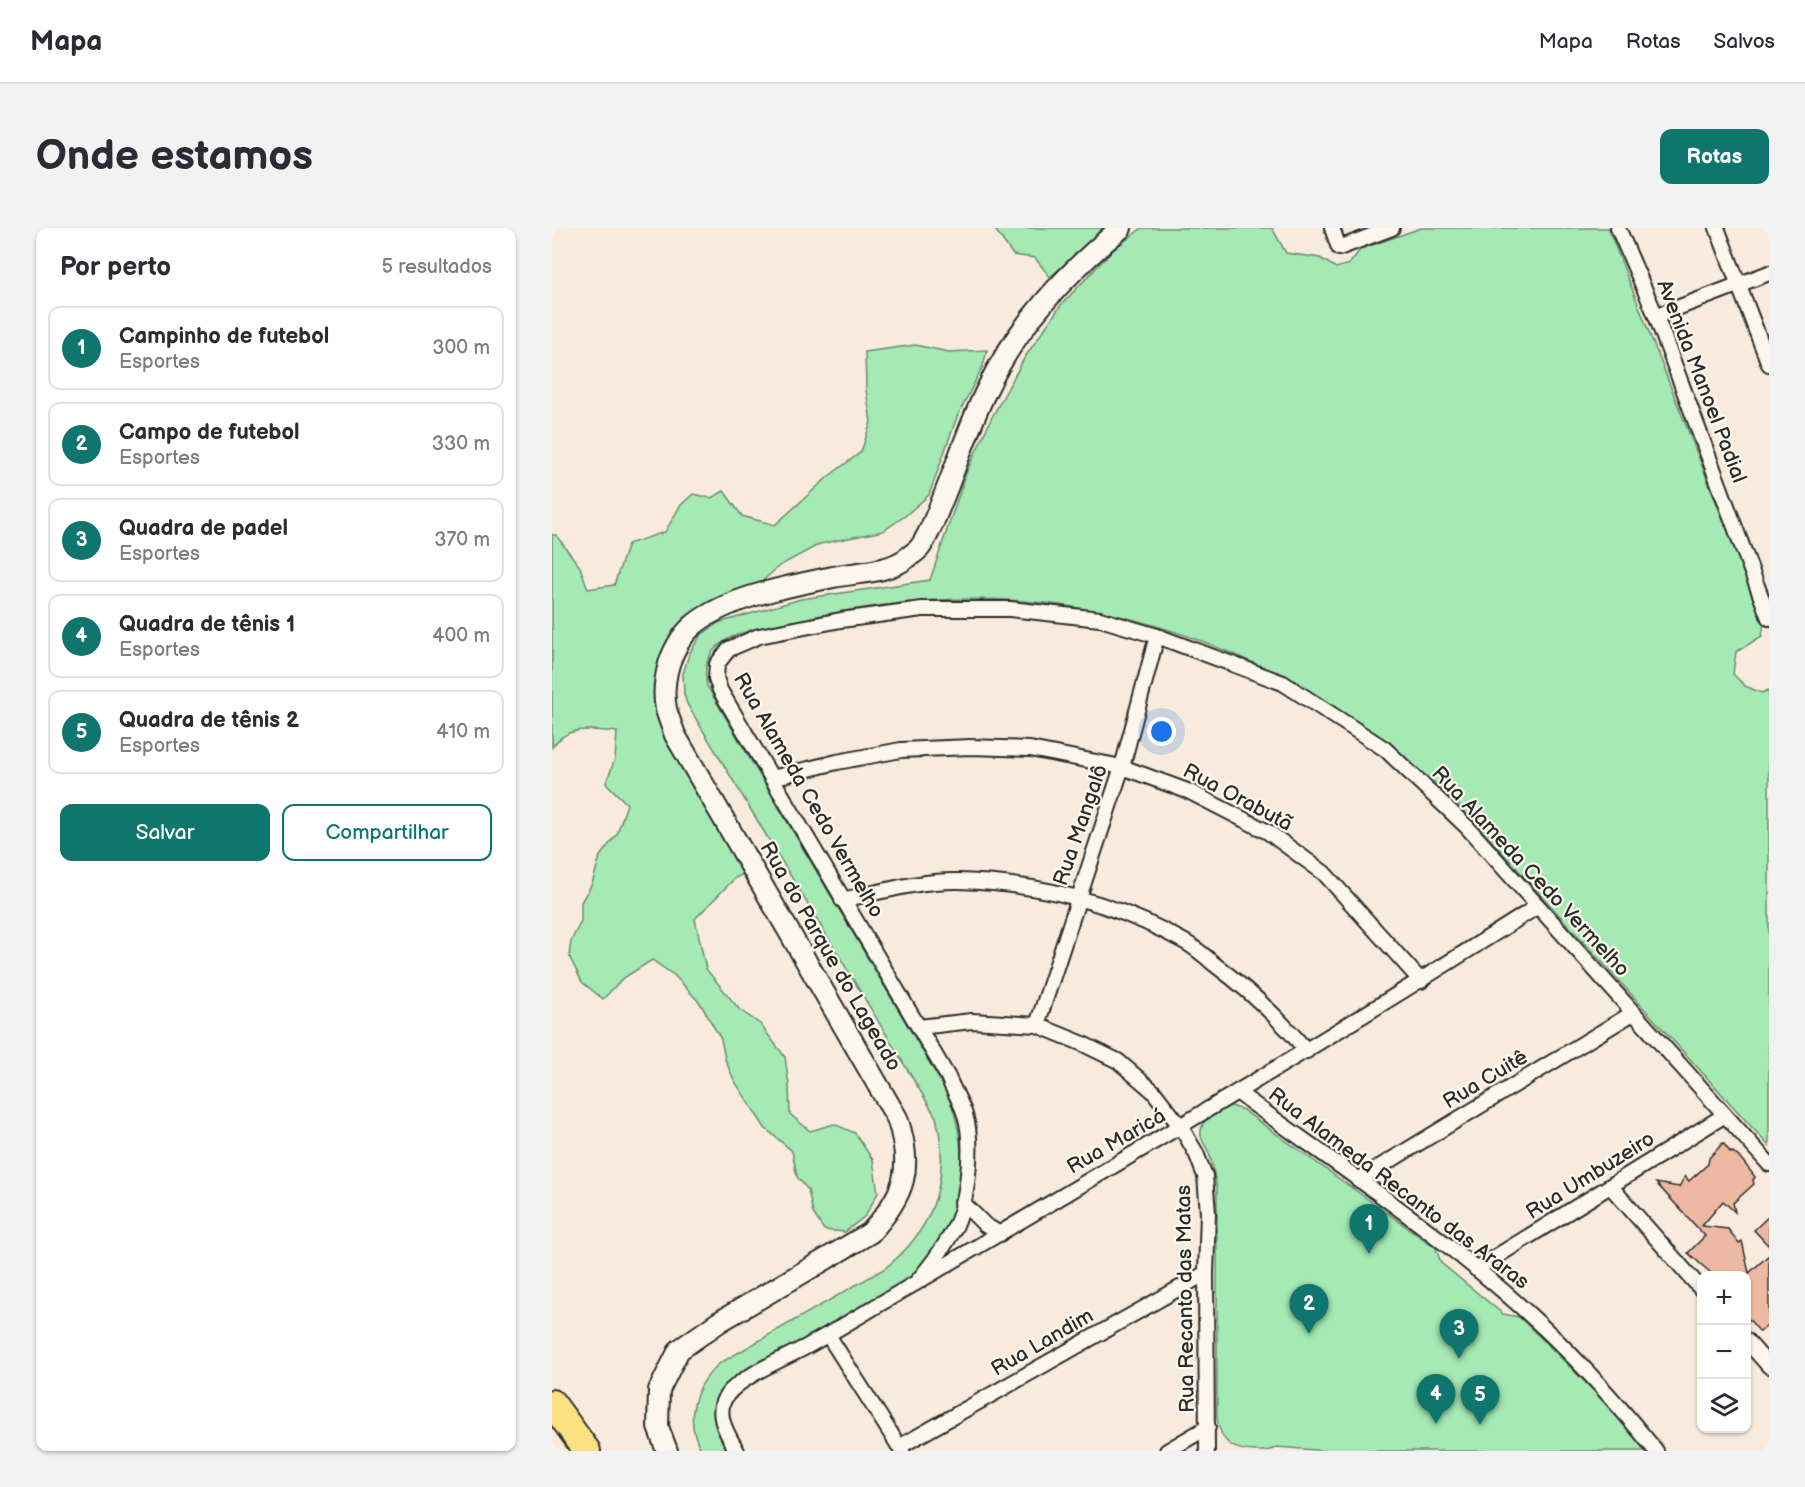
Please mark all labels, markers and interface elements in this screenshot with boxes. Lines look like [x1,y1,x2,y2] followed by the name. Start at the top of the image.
[30,25,102,58] text: Mapa
[1539,29,1593,54] text: Mapa
[1626,29,1681,54] text: Rotas
[1714,29,1775,54] text: Salvos
[1660,129,1769,184] button: Rotas
[36,131,313,182] text: Onde estamos
[60,252,171,283] text: Por perto
[381,255,492,279] text: 5 resultados
[1651,276,1752,486] street label: Avenida Manoel Padial
[119,323,329,350] text: Campinho de futebol
[77,336,86,360] text: 1
[432,336,490,360] text: 300 m
[119,350,200,374] text: Esportes
[119,419,300,446] text: Campo de futebol
[76,432,87,456] text: 2
[432,432,490,456] text: 330 m
[119,446,200,470] text: Esportes
[119,515,288,542] text: Quadra de padel
[76,528,87,552] text: 3
[434,528,490,552] text: 370 m
[119,542,200,566] text: Esportes
[119,611,295,638] text: Quadra de tênis 1
[76,624,87,648] text: 4
[432,624,490,648] text: 400 m
[119,638,200,662] text: Esportes
[728,668,889,922] street label: Rua Alameda Cedo Vermelho
[119,707,299,734] text: Quadra de tênis 2
[1147,717,1176,746] your location
[76,720,87,744] text: 5
[436,720,490,744] text: 410 m
[119,734,200,758] text: Esportes
[1179,758,1297,837] street label: Rua Orabutã
[1048,761,1113,889] street label: Rua Mangalô
[1426,761,1635,982] street label: Rua Alameda Cedo Vermelho
[60,804,270,861] button: Salvar
[282,804,492,861] button: Compartilhar
[755,837,907,1075] street label: Rua do Parque do Lageado
[1438,1044,1532,1114] street label: Rua Cuitê
[1263,1082,1534,1295] street label: Rua Alameda Recanto das Araras
[1062,1103,1170,1180] street label: Rua Maricá
[1521,1126,1659,1225] street label: Rua Umbuzeiro
[1171,1185,1200,1413] street label: Rua Recanto das Matas
[1350,1204,1388,1254] pin: 1
[1697,1271,1751,1433] map controls
[1697,1271,1751,1325] button: +
[1290,1284,1329,1334] pin: 2
[987,1303,1098,1382] street label: Rua Landim
[1440,1310,1478,1359] pin: 3
[1697,1325,1751,1379] button: −
[1416,1374,1456,1424] pin: 4
[1460,1376,1500,1425] pin: 5
[1697,1379,1751,1433] button: layers

